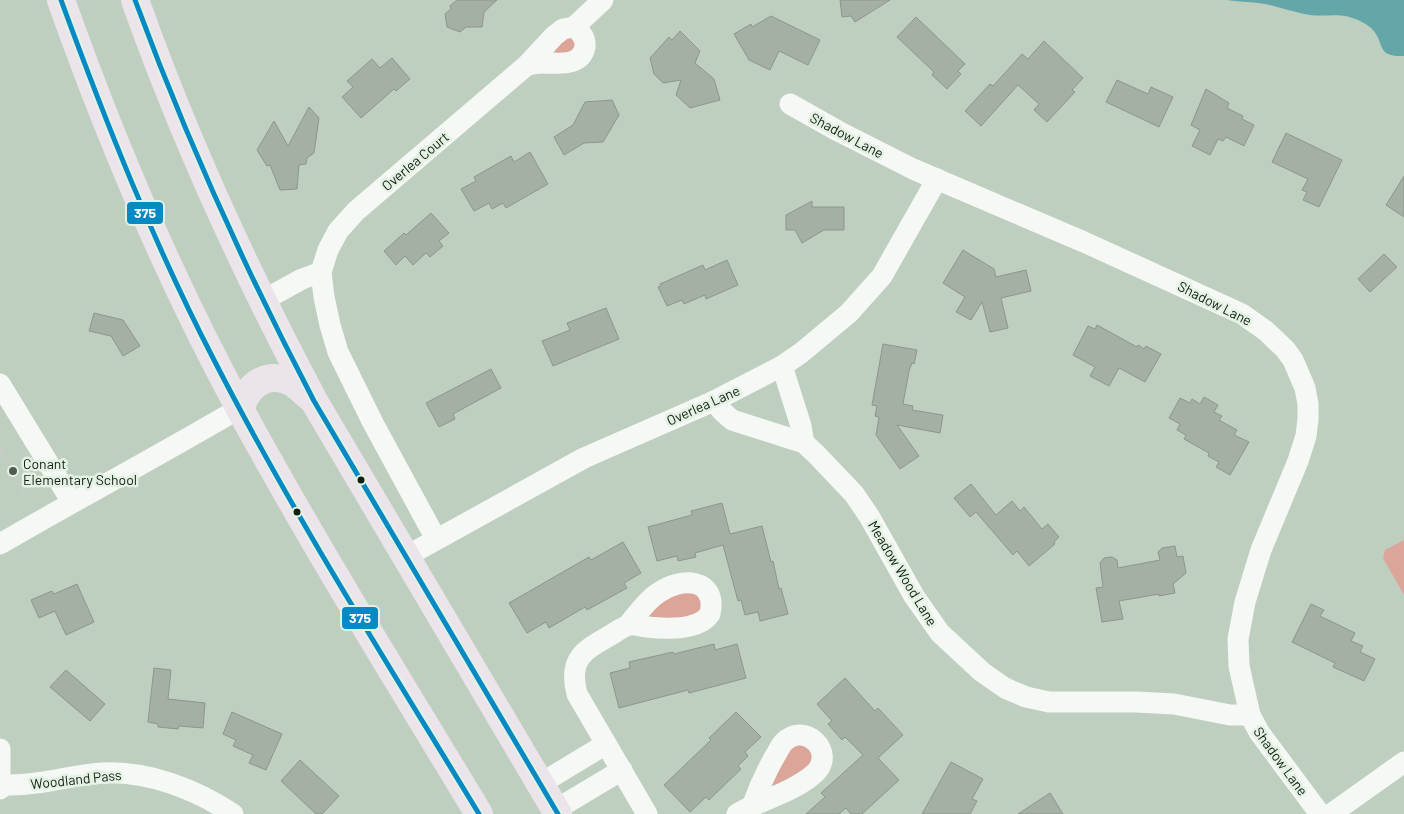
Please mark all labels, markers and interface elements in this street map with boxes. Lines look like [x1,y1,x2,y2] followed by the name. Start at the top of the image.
[807,109,887,161] street label: Shadow Lane
[378,128,452,194] street label: Overlea Court
[126,201,164,225] line badge: 375
[134,204,156,221] text: 375
[1175,277,1255,329] street label: Shadow Lane
[664,381,742,429] street label: Overlea Lane
[23,455,137,488] place label: Conant Elementary School
[7,465,19,477] marker: Conant Elementary School
[356,475,366,485] unlabelled marker
[292,507,302,517] unlabelled marker
[865,517,941,629] street label: Meadow Wood Lane
[341,606,379,630] line badge: 375
[349,609,371,626] text: 375
[1250,723,1312,799] street label: Shadow Lane
[30,766,123,792] street label: Woodland Pass

